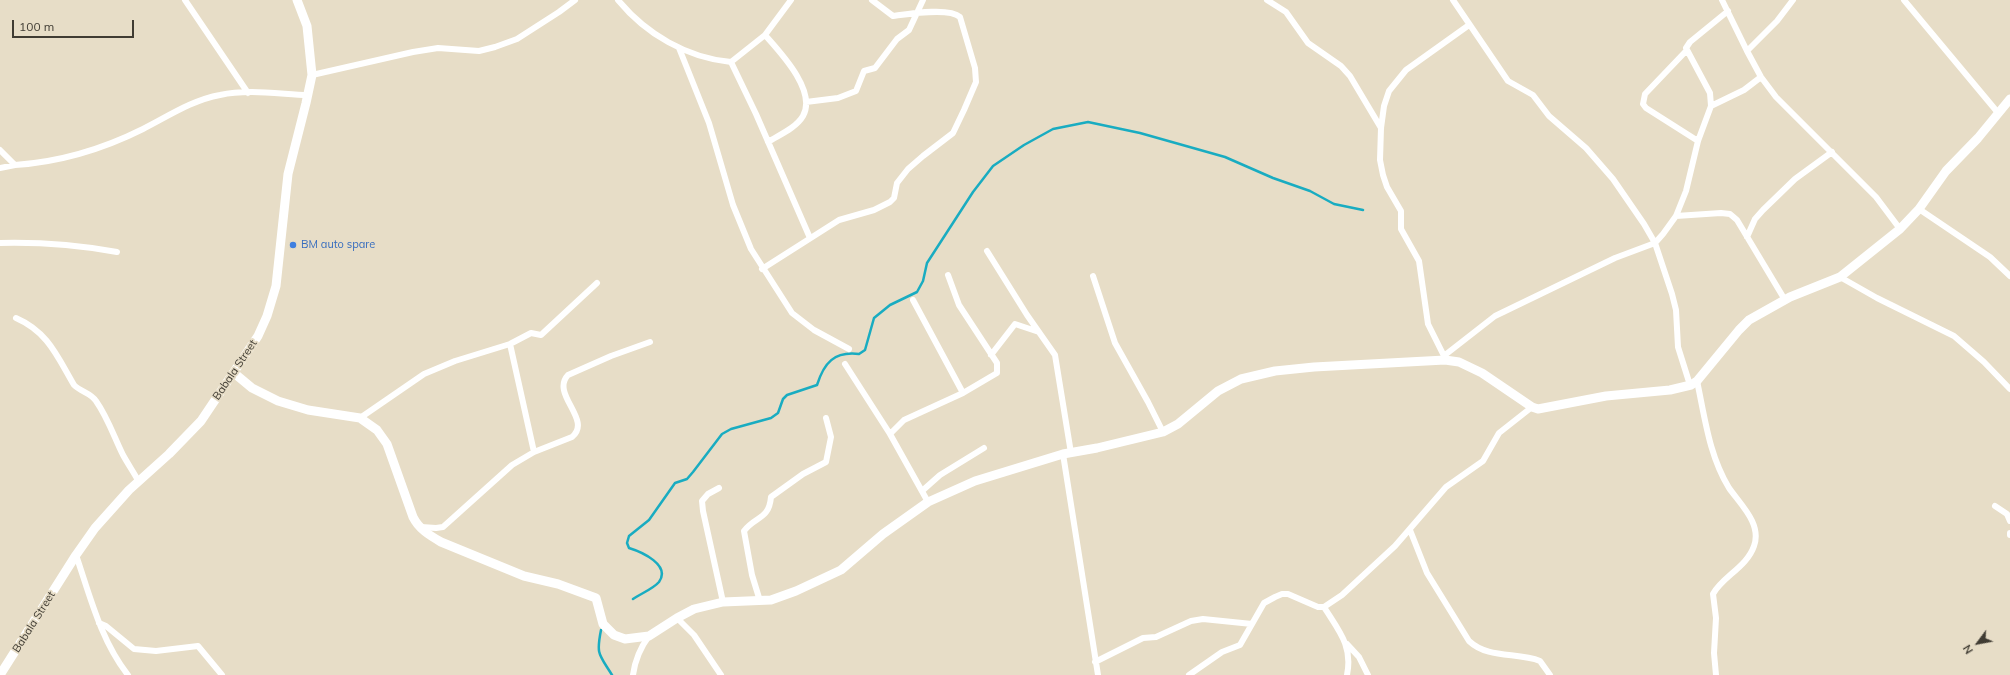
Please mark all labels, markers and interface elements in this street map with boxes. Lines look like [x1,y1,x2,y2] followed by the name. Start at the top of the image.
[14,12,136,38] scale bar
[19,19,54,34] text: 100 m
[301,238,375,252] place label: BM auto spare
[288,240,298,250] marker: BM auto spare
[210,337,260,403] street label: Babala Street
[10,589,58,655] street label: Babala Street
[1958,623,1998,663] north arrow
[1960,642,1976,657] text: N

